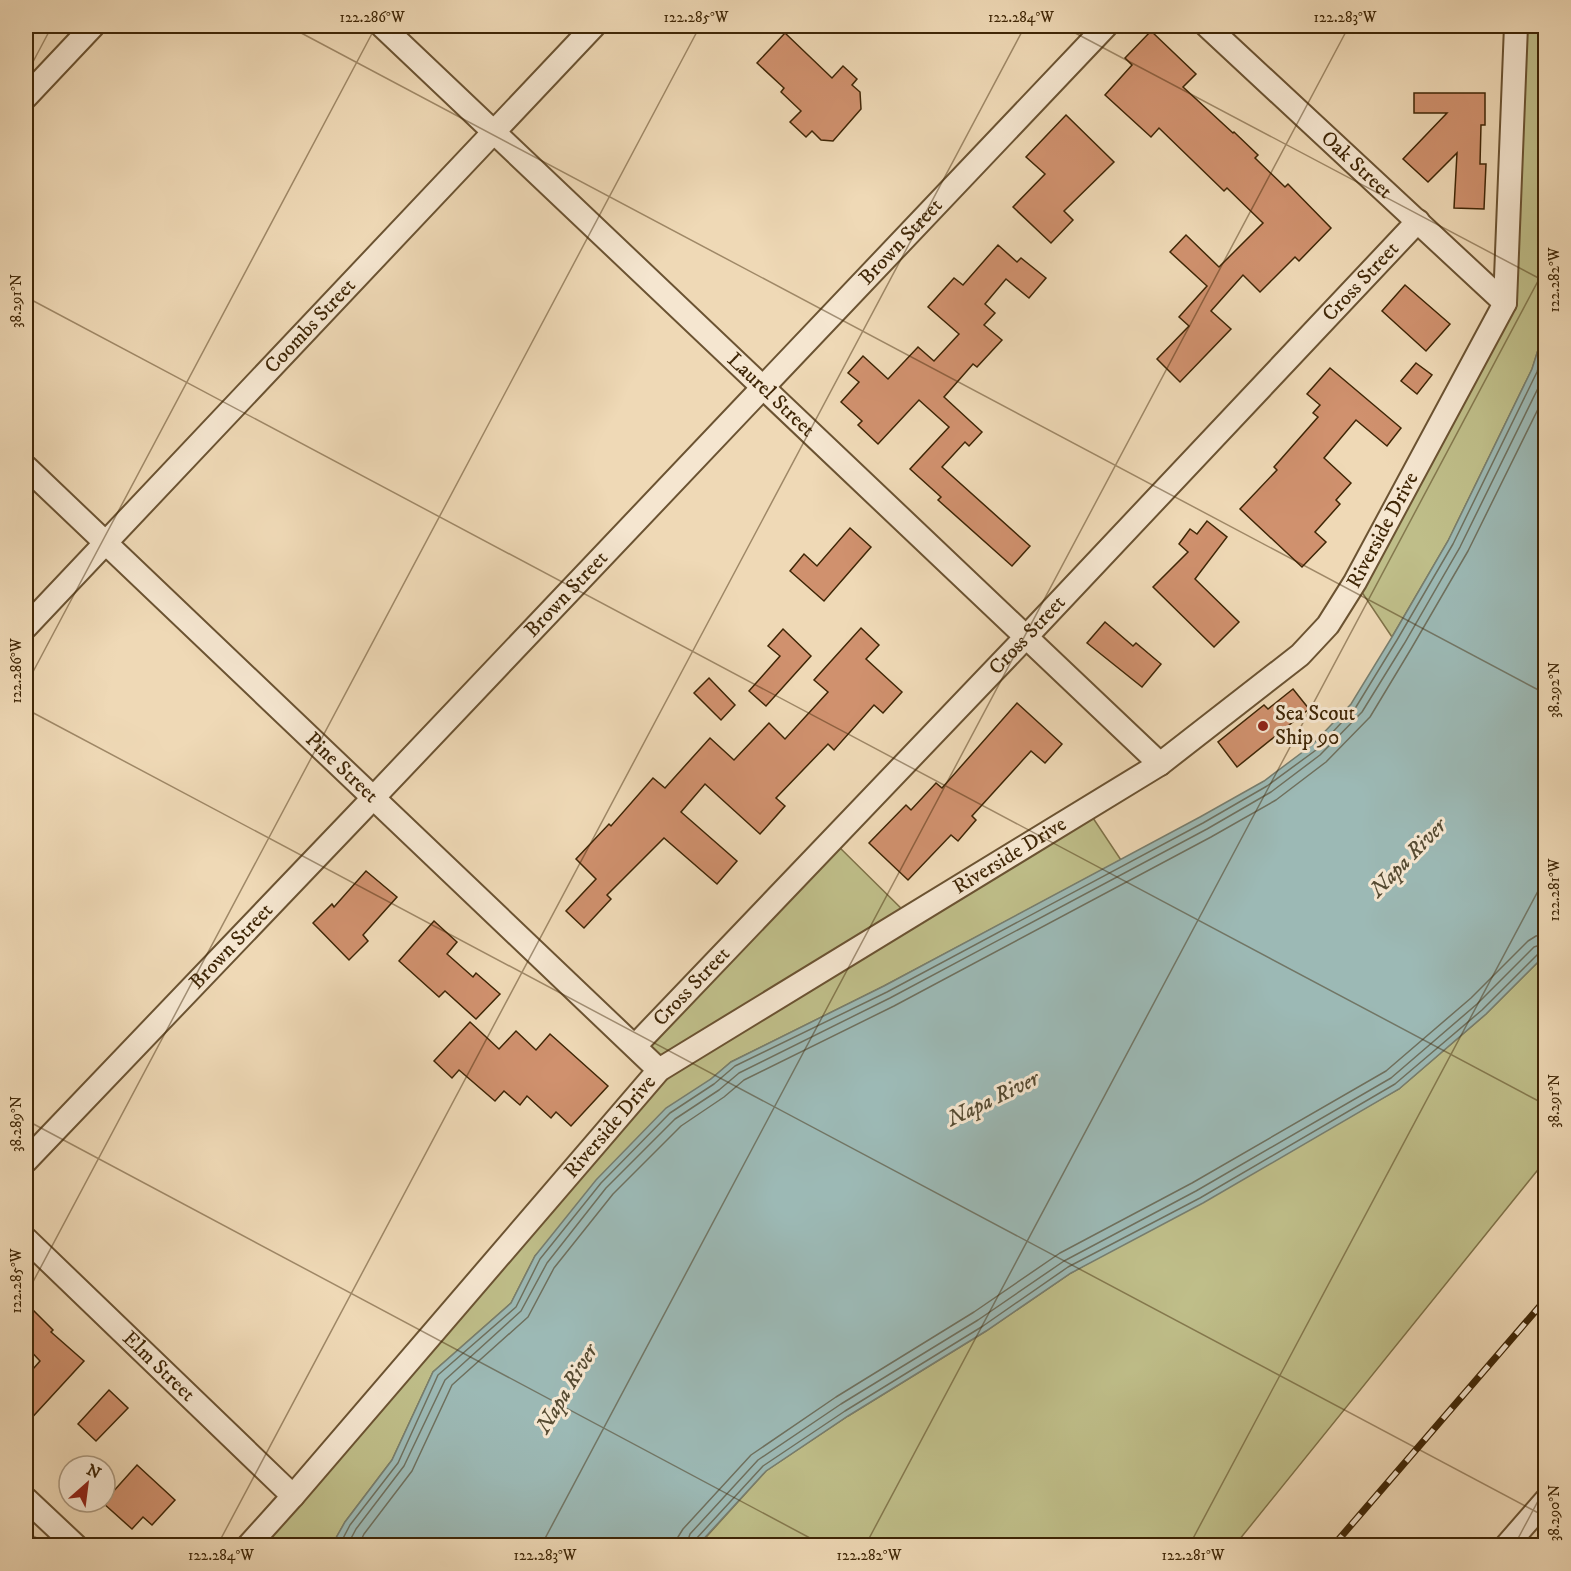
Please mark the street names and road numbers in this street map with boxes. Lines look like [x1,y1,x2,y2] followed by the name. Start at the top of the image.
[1315,125,1398,205] street label: Oak Street
[854,193,948,291] street label: Brown Street
[1317,236,1405,327] street label: Cross Street
[259,273,362,379] street label: Coombs Street
[722,347,820,443] street label: Laurel Street
[1341,467,1425,593] street label: Riverside Drive
[519,545,614,643] street label: Brown Street
[983,590,1071,681] street label: Cross Street
[300,727,384,809] street label: Pine Street
[948,811,1072,900] street label: Riverside Drive
[184,898,279,995] street label: Brown Street
[648,941,736,1032] street label: Cross Street
[559,1070,662,1184] street label: Riverside Drive
[117,1326,201,1408] street label: Elm Street

